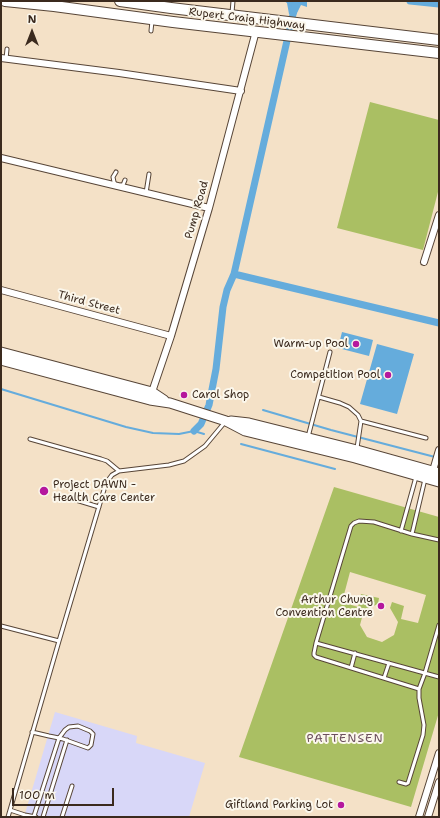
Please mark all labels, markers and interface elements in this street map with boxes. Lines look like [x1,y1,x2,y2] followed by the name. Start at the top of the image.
[188,5,306,33] street label: Rupert Craig Highway
[12,12,52,52] north arrow
[28,12,36,27] text: N
[182,180,212,240] street label: Pump Road
[56,288,122,318] street label: Third Street
[274,337,348,351] place label: Warm-up Pool
[351,339,361,349] marker: Warm-up Pool
[290,368,380,382] place label: Competition Pool
[383,370,393,380] marker: Competition Pool
[192,388,249,402] place label: Carol Shop
[179,390,189,400] marker: Carol Shop
[53,478,155,504] place label: Project DAWN - Health Care Center
[38,485,50,497] marker: Project DAWN - Health Care Center
[275,593,373,619] place label: Arthur Chung Convention Centre
[376,601,386,611] marker: Arthur Chung Convention Centre
[306,732,384,746] district label: PATTENSEN
[14,780,116,806] scale bar
[19,787,55,803] text: 100 m
[225,798,333,812] place label: Giftland Parking Lot
[336,800,346,810] marker: Giftland Parking Lot

